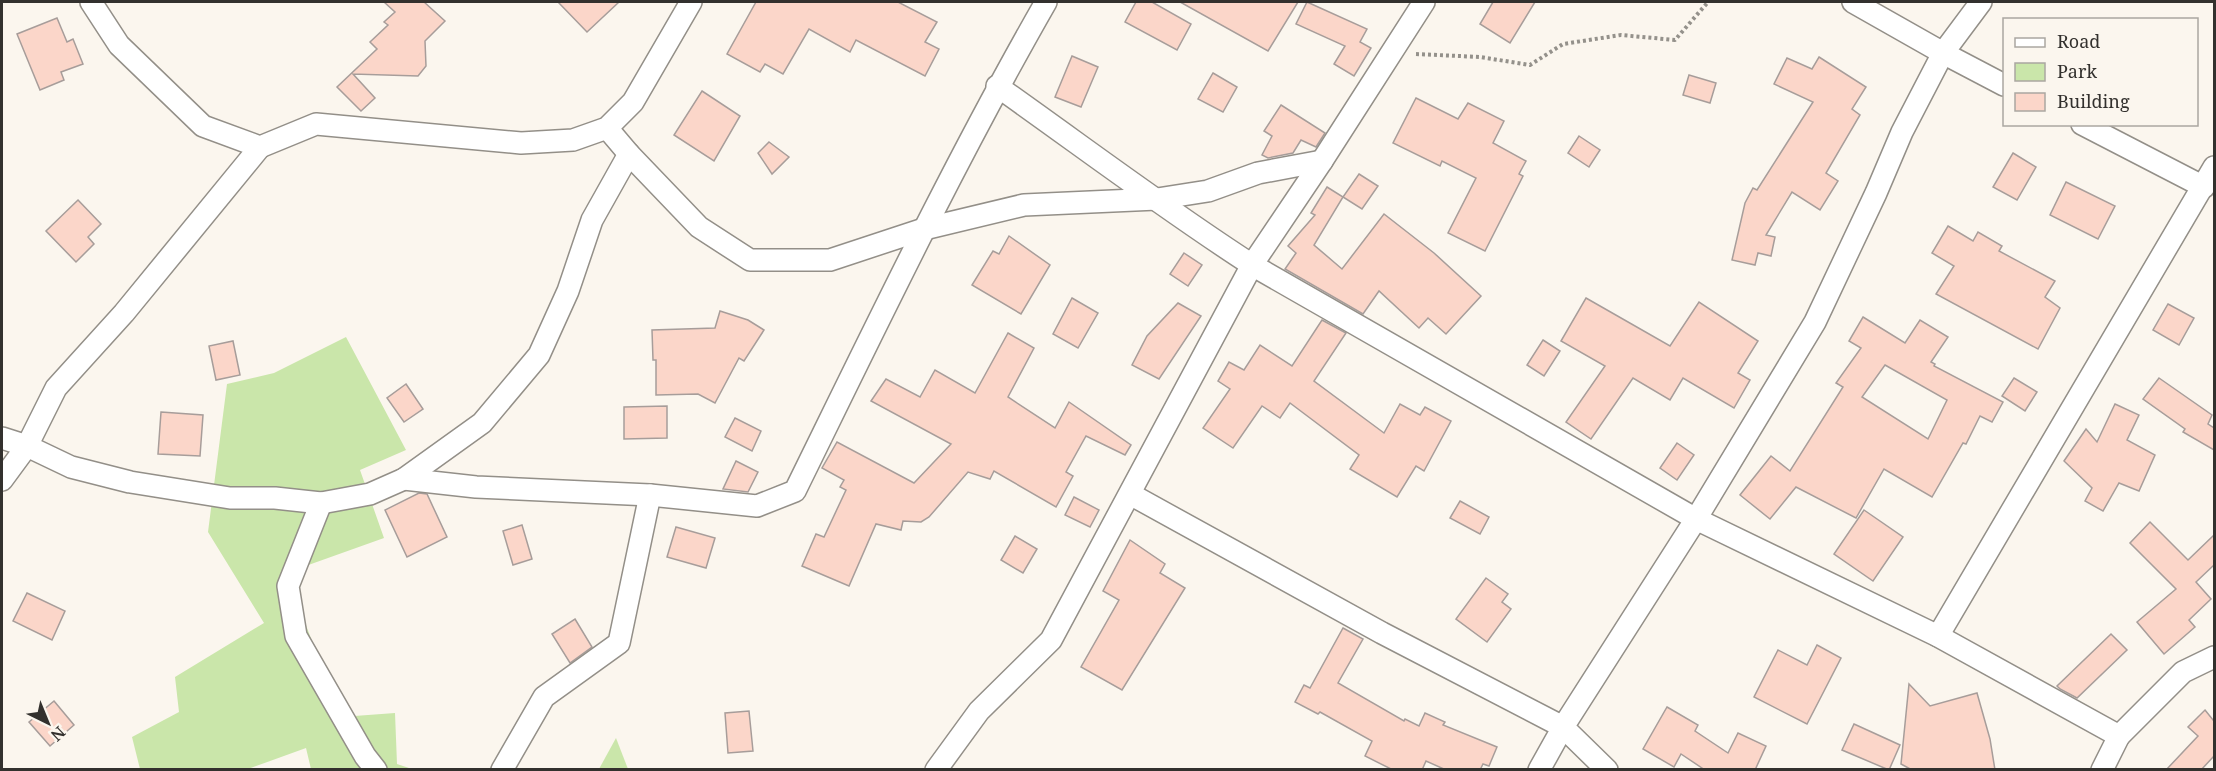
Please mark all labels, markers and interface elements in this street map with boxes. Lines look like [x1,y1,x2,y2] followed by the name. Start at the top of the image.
[2003,18,2198,126] legend
[2057,29,2100,53] text: Road
[2057,59,2097,83] text: Park
[2057,89,2130,113] text: Building
[18,693,78,753] north arrow
[46,722,70,747] text: N

